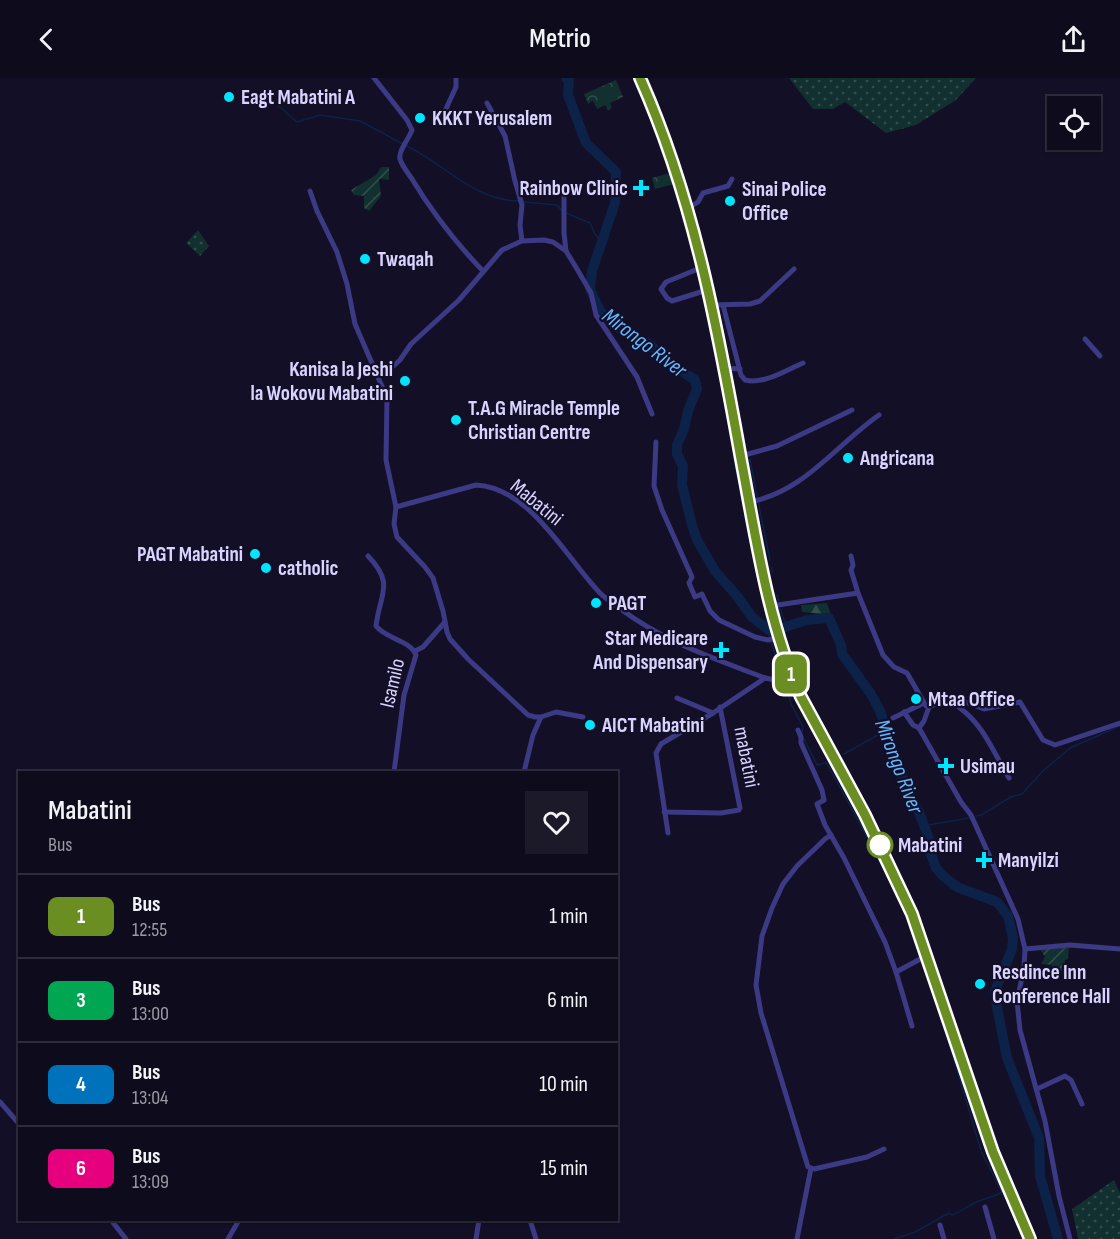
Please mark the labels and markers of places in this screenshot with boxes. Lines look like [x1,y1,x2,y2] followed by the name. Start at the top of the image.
[241,85,356,110] place label: Eagt Mabatini A
[222,90,236,104] marker: Eagt Mabatini A
[432,106,552,131] place label: KKKT Yerusalem
[413,111,427,125] marker: KKKT Yerusalem
[520,176,628,201] place label: Rainbow Clinic
[742,177,826,226] place label: Sinai Police Office
[632,179,650,197] marker: Rainbow Clinic
[723,194,737,208] marker: Sinai Police Office
[377,247,434,272] place label: Twaqah
[358,252,372,266] marker: Twaqah
[250,357,393,406] place label: Kanisa la Jeshi la Wokovu Mabatini
[398,374,412,388] marker: Kanisa la Jeshi la Wokovu Mabatini
[468,396,620,445] place label: T.A.G Miracle Temple Christian Centre
[449,413,463,427] marker: T.A.G Miracle Temple Christian Centre
[859,446,934,471] place label: Angricana
[841,451,855,465] marker: Angricana
[137,542,243,567] place label: PAGT Mabatini
[248,547,262,561] marker: PAGT Mabatini
[278,556,339,581] place label: catholic
[259,561,273,575] marker: catholic
[608,591,646,616] place label: PAGT
[589,596,603,610] marker: PAGT
[592,626,708,675] place label: Star Medicare And Dispensary
[712,641,730,659] marker: Star Medicare And Dispensary
[928,687,1015,712] place label: Mtaa Office
[909,692,923,706] marker: Mtaa Office
[601,713,704,738] place label: AICT Mabatini
[583,718,597,732] marker: AICT Mabatini
[960,754,1015,779] place label: Usimau
[937,757,955,775] marker: Usimau
[867,832,893,858] marker: Mabatini
[898,833,962,858] place label: Mabatini
[998,848,1059,873] place label: Manyilzi
[975,851,993,869] marker: Manyilzi
[992,960,1110,1009] place label: Resdince Inn Conference Hall
[973,977,987,991] marker: Resdince Inn Conference Hall

